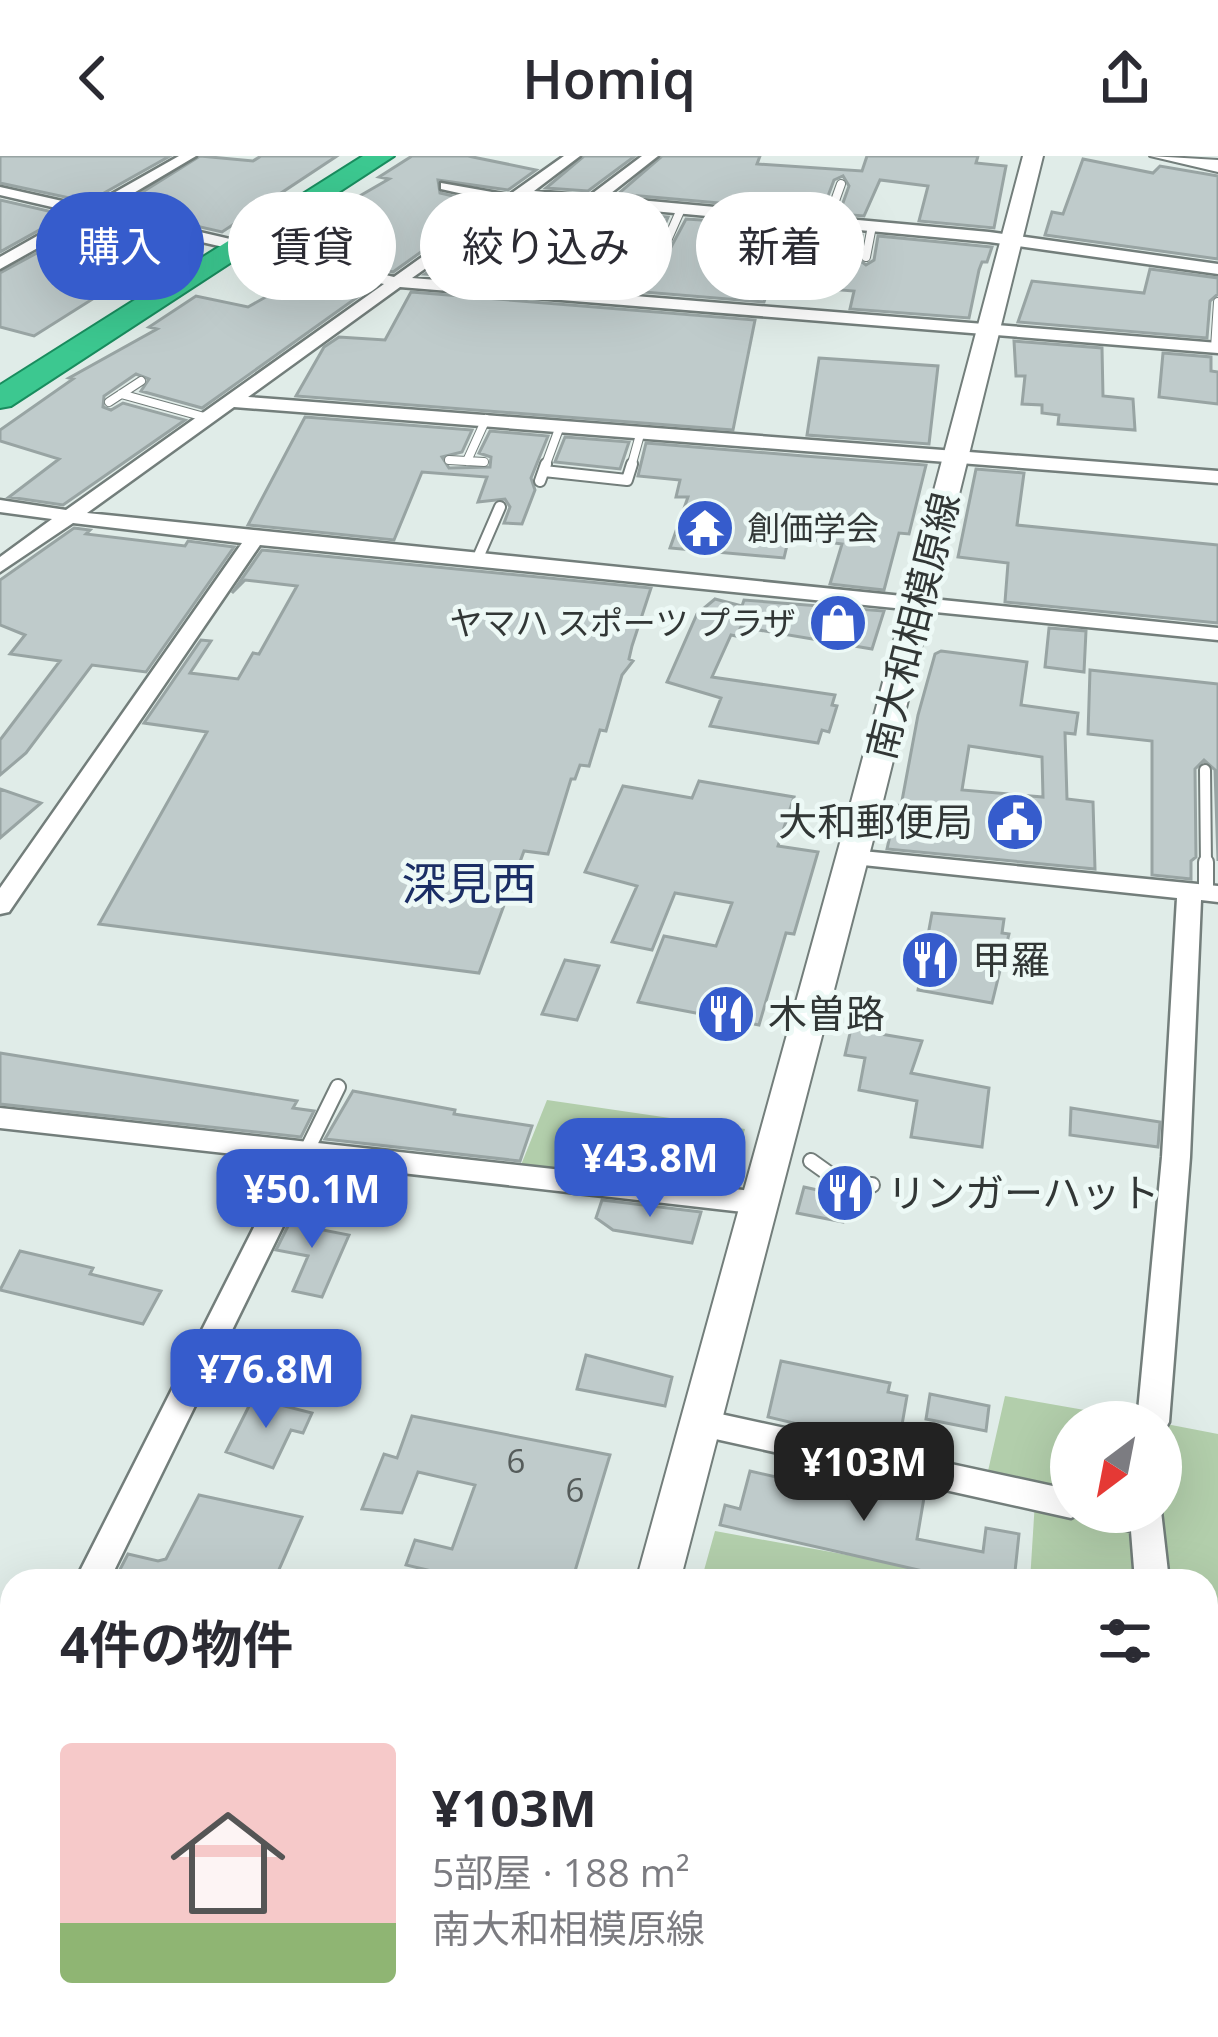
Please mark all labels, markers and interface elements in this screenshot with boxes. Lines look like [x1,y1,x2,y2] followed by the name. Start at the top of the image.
[522,41,696,115] text: Homiq
[60,45,126,111] icon: back
[1092,45,1158,111] icon: share
[36,192,204,300] chip: 購入
[228,192,396,300] chip: 賃貸
[420,192,672,300] chip: 絞り込み
[696,192,864,300] chip: 新着
[853,487,970,765] street label: 南大和相模原線
[674,497,736,559] temple icon: 創価学会
[747,505,879,550] place label: 創価学会
[807,592,869,654] shop icon: ヤマハ スポーツ プラザ
[450,600,796,645] place label: ヤマハ スポーツ プラザ
[984,791,1046,853] public building icon: 大和郵便局
[778,794,973,847] place label: 大和郵便局
[401,852,537,913] district label: 深見西
[899,929,961,991] restaurant icon: 甲羅
[972,932,1050,985] place label: 甲羅
[695,983,757,1045] restaurant icon: 木曽路
[768,986,885,1039] place label: 木曽路
[552,1118,748,1220] pin: ¥43.8M
[581,1130,719,1183] text: ¥43.8M
[214,1149,410,1251] pin: ¥50.1M
[243,1161,381,1214] text: ¥50.1M
[814,1162,876,1224] restaurant icon: リンガーハット
[887,1165,1159,1218] place label: リンガーハット
[168,1329,364,1431] pin: ¥76.8M
[197,1341,335,1394] text: ¥76.8M
[1050,1401,1182,1533] north arrow
[1050,1401,1182,1533] map controls
[780,1422,948,1524] pin: ¥103M
[801,1434,927,1487] text: ¥103M
[507,1438,525,1483] house number: 6
[566,1467,584,1512] house number: 6
[60,1608,293,1678] text: 4件の物件
[1092,1608,1158,1674] icon: filters
[432,1772,597,1842] text: ¥103M
[156,1791,300,1935] icon: home
[432,1845,690,1898] text: 5部屋 · 188 m²
[432,1901,705,1954] text: 南大和相模原線

